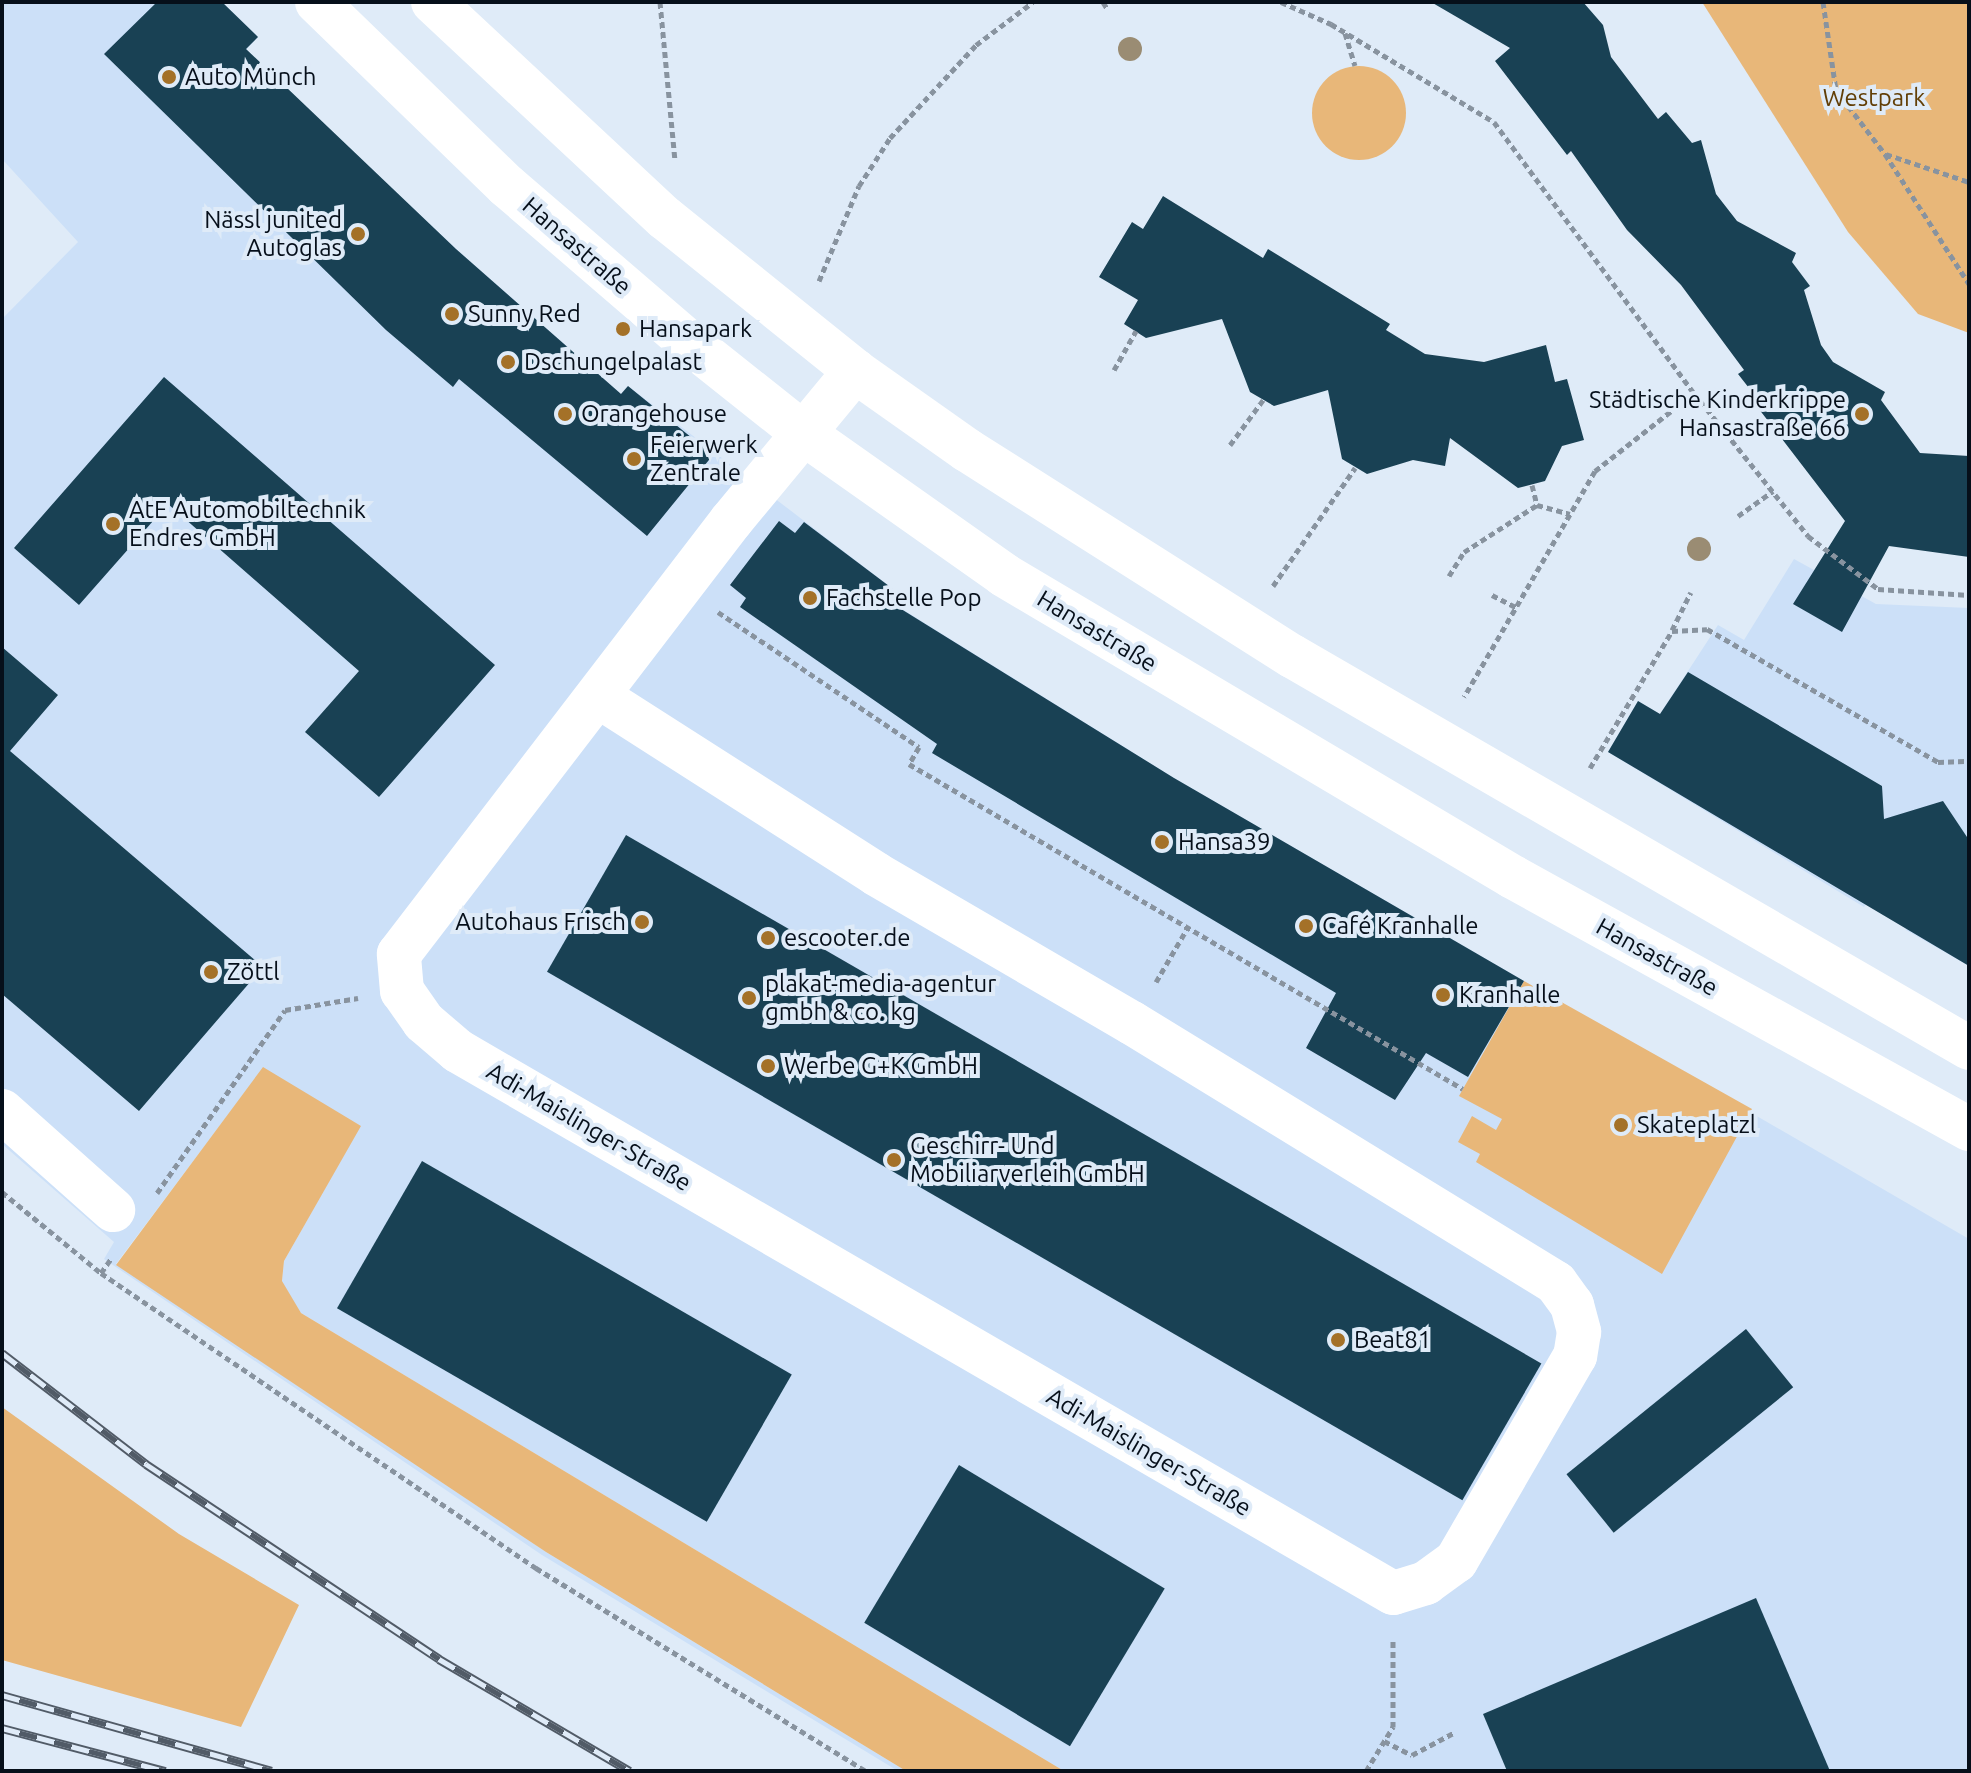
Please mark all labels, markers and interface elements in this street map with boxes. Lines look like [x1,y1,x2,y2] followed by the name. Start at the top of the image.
[185,63,316,91] place label: Auto Münch
[160,68,178,86] marker: Auto Münch
[1823,84,1925,112] park label: Westpark
[517,191,637,301] street label: Hansastraße
[204,206,342,262] place label: Nässl junited Autoglas
[349,225,367,243] marker: Nässl junited Autoglas
[468,300,581,328] place label: Sunny Red
[443,305,461,323] marker: Sunny Red
[639,315,752,343] place label: Hansapark
[614,320,632,338] marker: Hansapark
[524,348,702,376] place label: Dschungelpalast
[499,353,517,371] marker: Dschungelpalast
[1589,386,1846,442] place label: Städtische Kinderkrippe Hansastraße 66
[581,400,727,428] place label: Orangehouse
[556,405,574,423] marker: Orangehouse
[1853,405,1871,423] marker: Städtische Kinderkrippe Hansastraße 66
[650,431,758,487] place label: Feierwerk Zentrale
[625,450,643,468] marker: Feierwerk Zentrale
[129,496,366,552] place label: AtE Automobiltechnik Endres GmbH
[104,515,122,533] marker: AtE Automobiltechnik Endres GmbH
[826,584,981,612] place label: Fachstelle Pop
[1032,584,1162,678] street label: Hansastraße
[801,589,819,607] marker: Fachstelle Pop
[1178,828,1271,856] place label: Hansa39
[1153,833,1171,851] marker: Hansa39
[455,908,626,936] place label: Autohaus Frisch
[1322,912,1479,940] place label: Café Kranhalle
[1591,912,1723,1002] street label: Hansastraße
[633,913,651,931] marker: Autohaus Frisch
[1297,917,1315,935] marker: Café Kranhalle
[784,924,911,952] place label: escooter.de
[759,929,777,947] marker: escooter.de
[227,958,280,986] place label: Zöttl
[202,963,220,981] marker: Zöttl
[765,970,996,1026] place label: plakat-media-agentur gmbh & co. kg
[1459,981,1561,1009] place label: Kranhalle
[1434,986,1452,1004] marker: Kranhalle
[740,989,758,1007] marker: plakat-media-agentur gmbh & co. kg
[784,1052,978,1080] place label: Werbe G+K GmbH
[482,1057,696,1197] street label: Adi-Maislinger-Straße
[759,1057,777,1075] marker: Werbe G+K GmbH
[1637,1111,1756,1139] place label: Skateplatzl
[1612,1116,1630,1134] marker: Skateplatzl
[910,1132,1145,1188] place label: Geschirr- Und Mobiliarverleih GmbH
[885,1151,903,1169] marker: Geschirr- Und Mobiliarverleih GmbH
[1354,1326,1431,1354] place label: Beat81
[1329,1331,1347,1349] marker: Beat81
[1042,1382,1256,1522] street label: Adi-Maislinger-Straße

